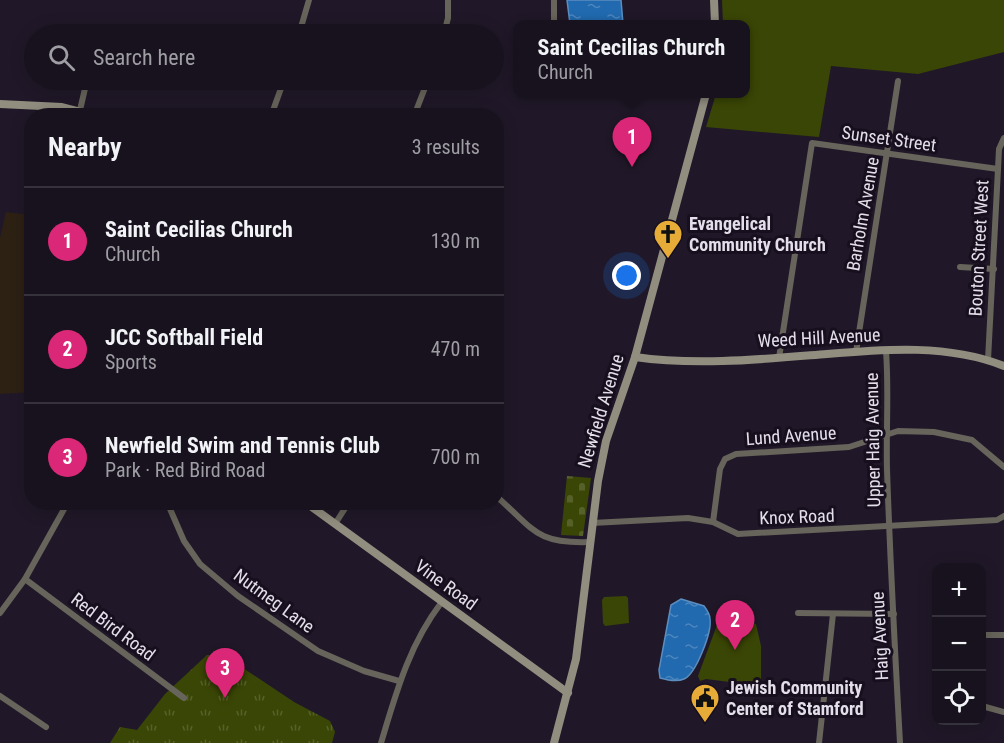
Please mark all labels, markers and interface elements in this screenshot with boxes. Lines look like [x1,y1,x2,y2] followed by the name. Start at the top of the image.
[513,20,750,98] popup
[24,24,504,90] search box
[538,35,725,60] text: Saint Cecilias Church
[45,41,78,74] icon: search
[93,45,195,70] text: Search here
[538,60,593,84] text: Church
[612,118,652,167] pin: 1
[841,121,938,156] street label: Sunset Street
[48,132,122,162] text: Nearby
[412,135,480,159] text: 3 results
[842,155,883,273] street label: Barholm Avenue
[964,179,993,317] street label: Bouton Street West
[689,213,826,255] place label: Evangelical Community Church
[105,217,293,242] text: Saint Cecilias Church
[652,218,684,260] church icon: Evangelical Community Church
[62,229,73,253] text: 1
[431,229,480,253] text: 130 m
[105,242,160,266] text: Church
[612,261,641,290] your location
[757,324,881,351] street label: Weed Hill Avenue
[105,325,263,350] text: JCC Softball Field
[62,337,73,361] text: 2
[431,337,480,361] text: 470 m
[105,350,157,374] text: Sports
[573,352,628,470] street label: Newfield Avenue
[861,372,884,508] street label: Upper Haig Avenue
[745,422,837,449] street label: Lund Avenue
[105,433,380,458] text: Newfield Swim and Tennis Club
[62,445,73,469] text: 3
[431,445,480,469] text: 700 m
[105,458,265,482] text: Park · Red Bird Road
[759,505,835,528] street label: Knox Road
[411,555,481,614] street label: Vine Road
[932,563,986,725] map controls
[932,563,986,617] button: +
[230,564,319,637] street label: Nutmeg Lane
[67,588,159,665] street label: Red Bird Road
[867,591,892,681] street label: Haig Avenue
[716,600,754,650] pin: 2
[932,617,986,671] button: −
[206,648,244,698] pin: 3
[932,671,986,725] button: locate
[726,677,864,719] place label: Jewish Community Center of Stamford
[689,682,721,724] public building icon: Jewish Community Center of Stamford

